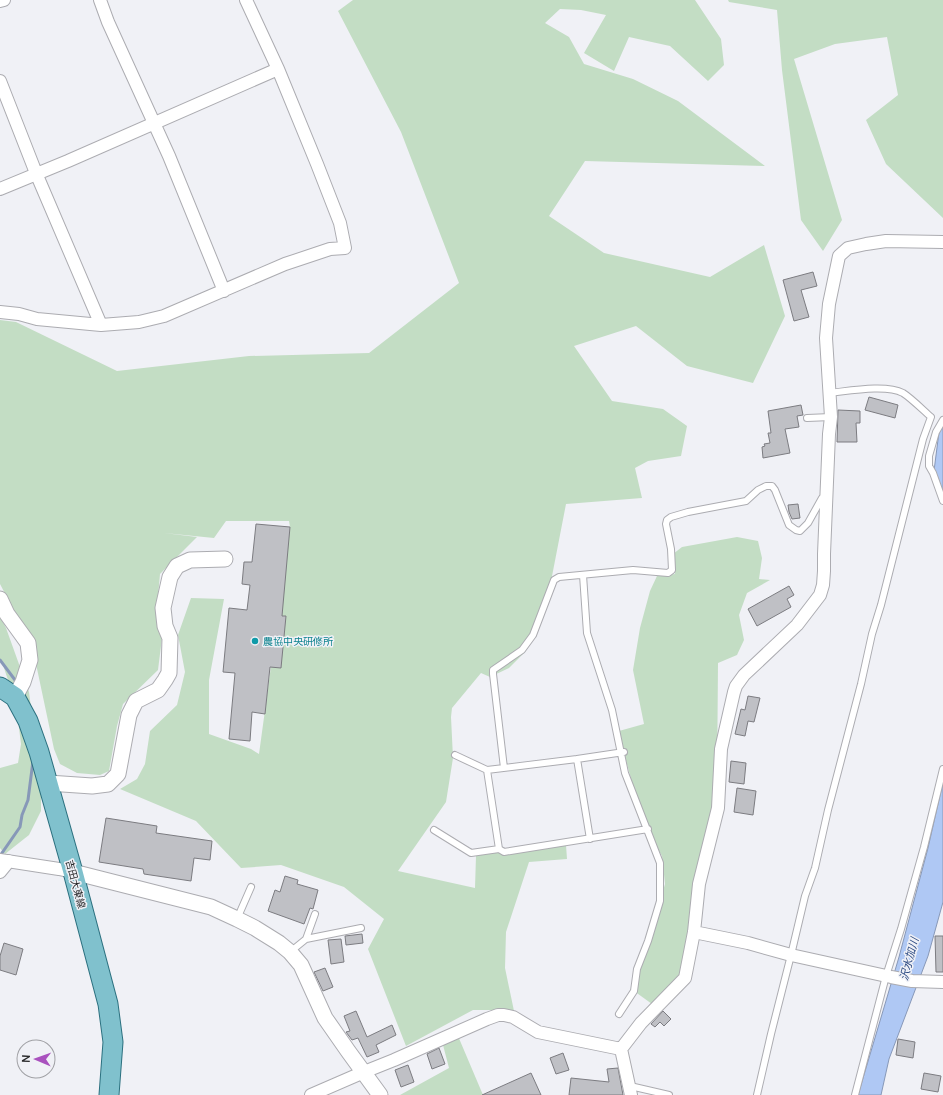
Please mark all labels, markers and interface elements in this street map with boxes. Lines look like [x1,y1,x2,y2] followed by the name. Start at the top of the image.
[263,634,333,648] place label: 農協中央研修所
[250,636,260,646] marker: 農協中央研修所
[63,858,89,910] street label: 吉田大東線
[896,935,922,982] water label: 沢水加川
[16,1039,56,1079] north arrow
[18,1054,33,1063] text: N

